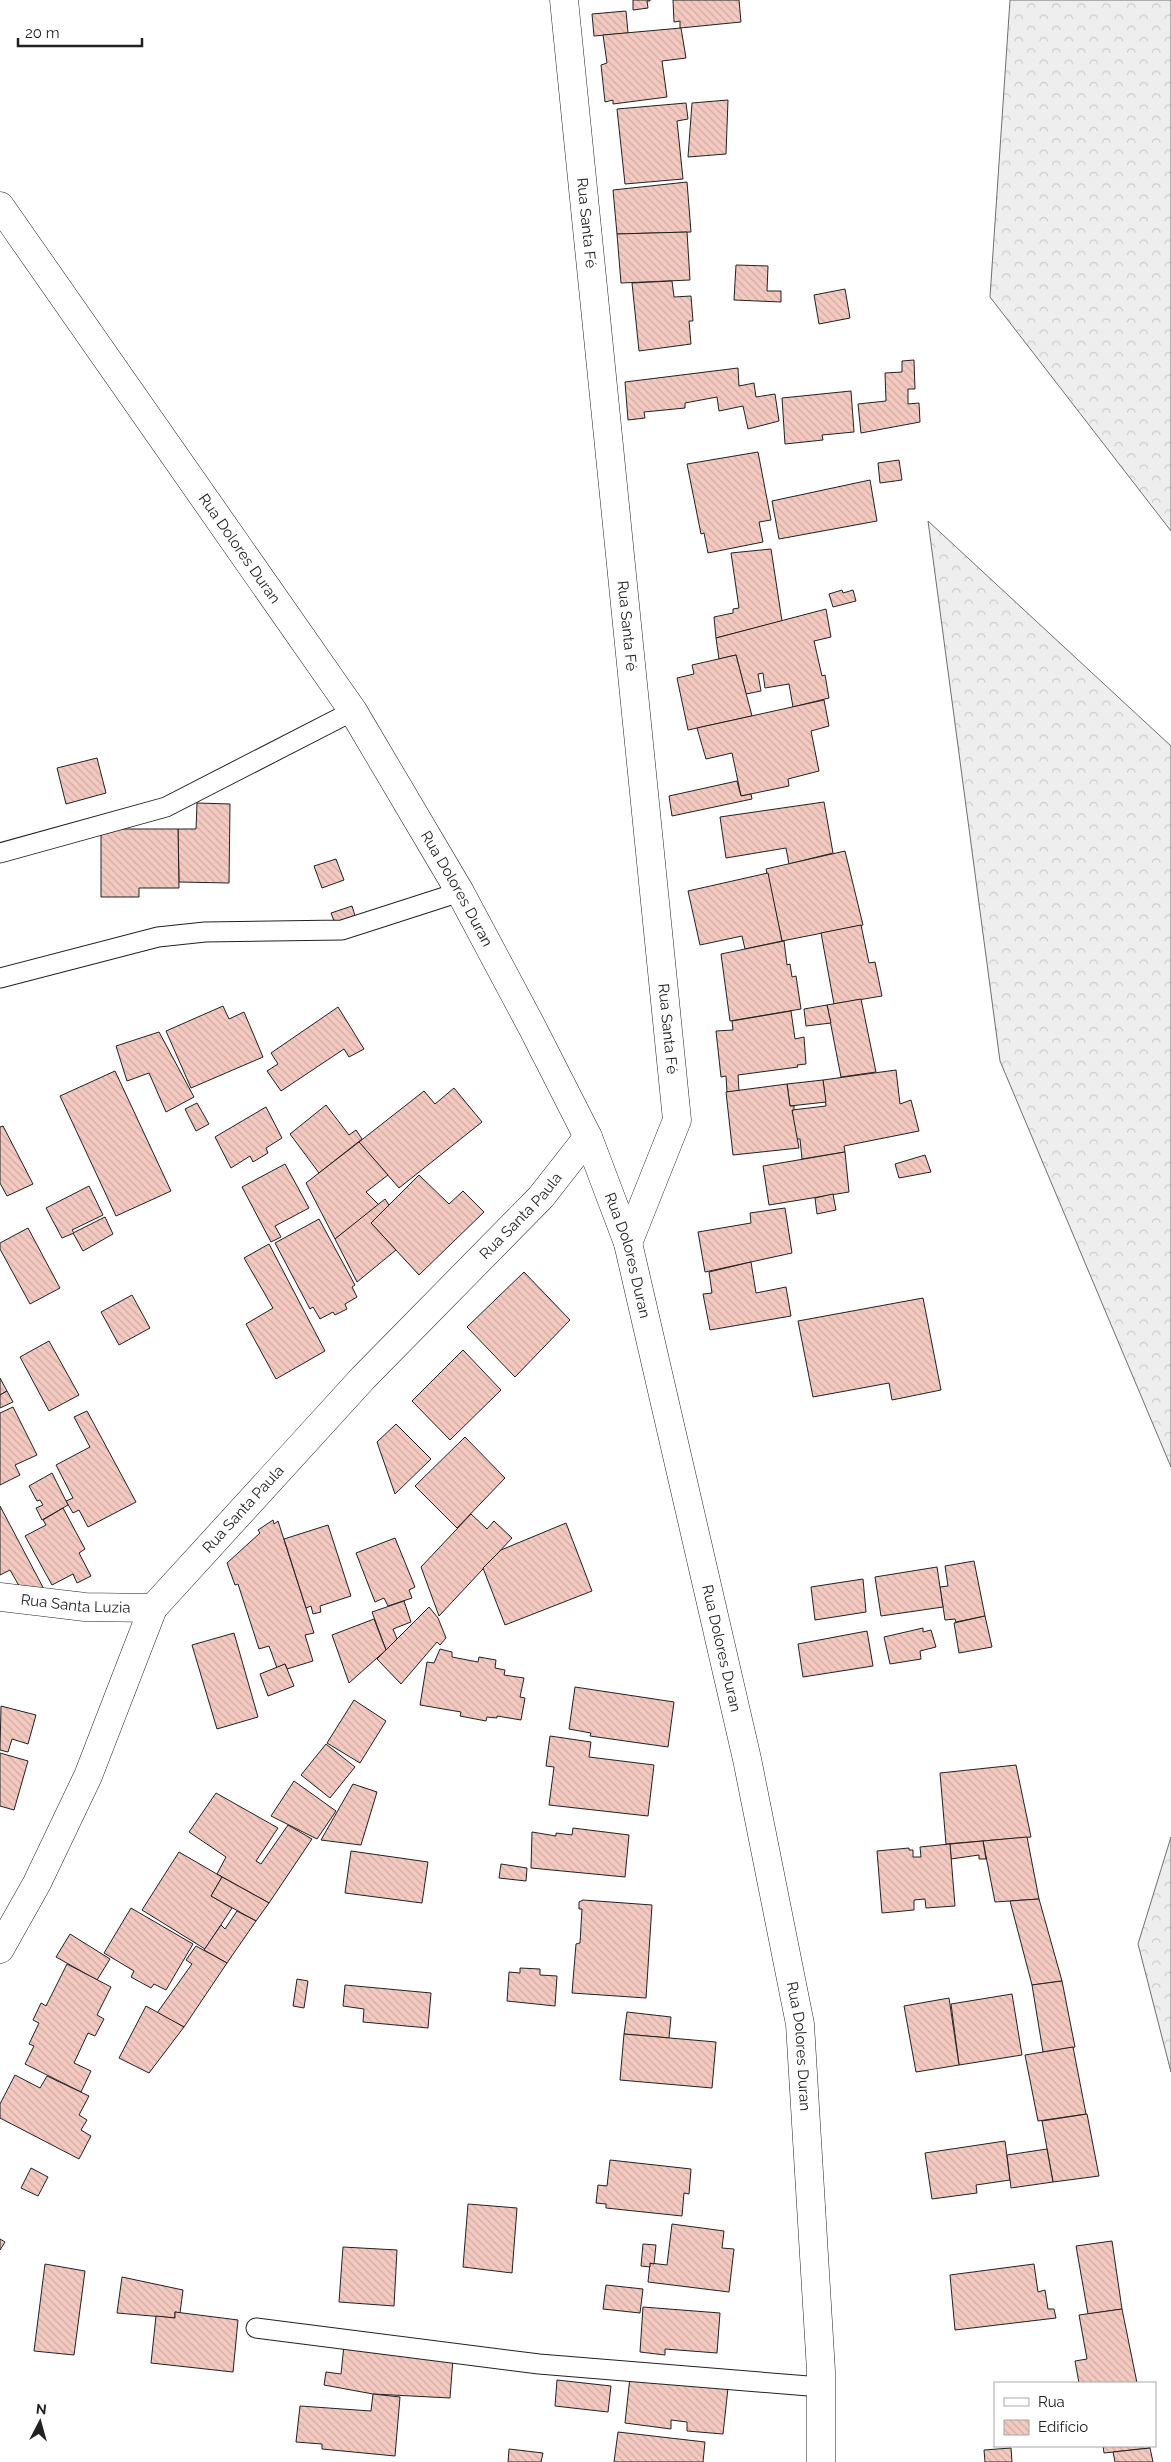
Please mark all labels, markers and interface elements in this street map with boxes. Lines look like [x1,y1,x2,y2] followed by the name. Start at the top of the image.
[18,15,141,47] scale bar
[25,24,60,42] text: 20 m
[573,177,600,269] street label: Rua Santa Fé
[195,490,284,607] street label: Rua Dolores Duran
[614,580,641,672] street label: Rua Santa Fé
[417,828,496,950] street label: Rua Dolores Duran
[654,983,681,1075] street label: Rua Santa Fé
[476,1169,566,1263] street label: Rua Santa Paula
[601,1190,654,1320] street label: Rua Dolores Duran
[199,1462,288,1557] street label: Rua Santa Paula
[698,1583,745,1714] street label: Rua Dolores Duran
[20,1591,131,1617] street label: Rua Santa Luzia
[783,1980,814,2111] street label: Rua Dolores Duran
[994,2382,1156,2447] legend
[1038,2393,1065,2411] text: Rua
[15,2397,65,2447] north arrow
[35,2401,48,2418] text: N
[1038,2418,1088,2436] text: Edifício

